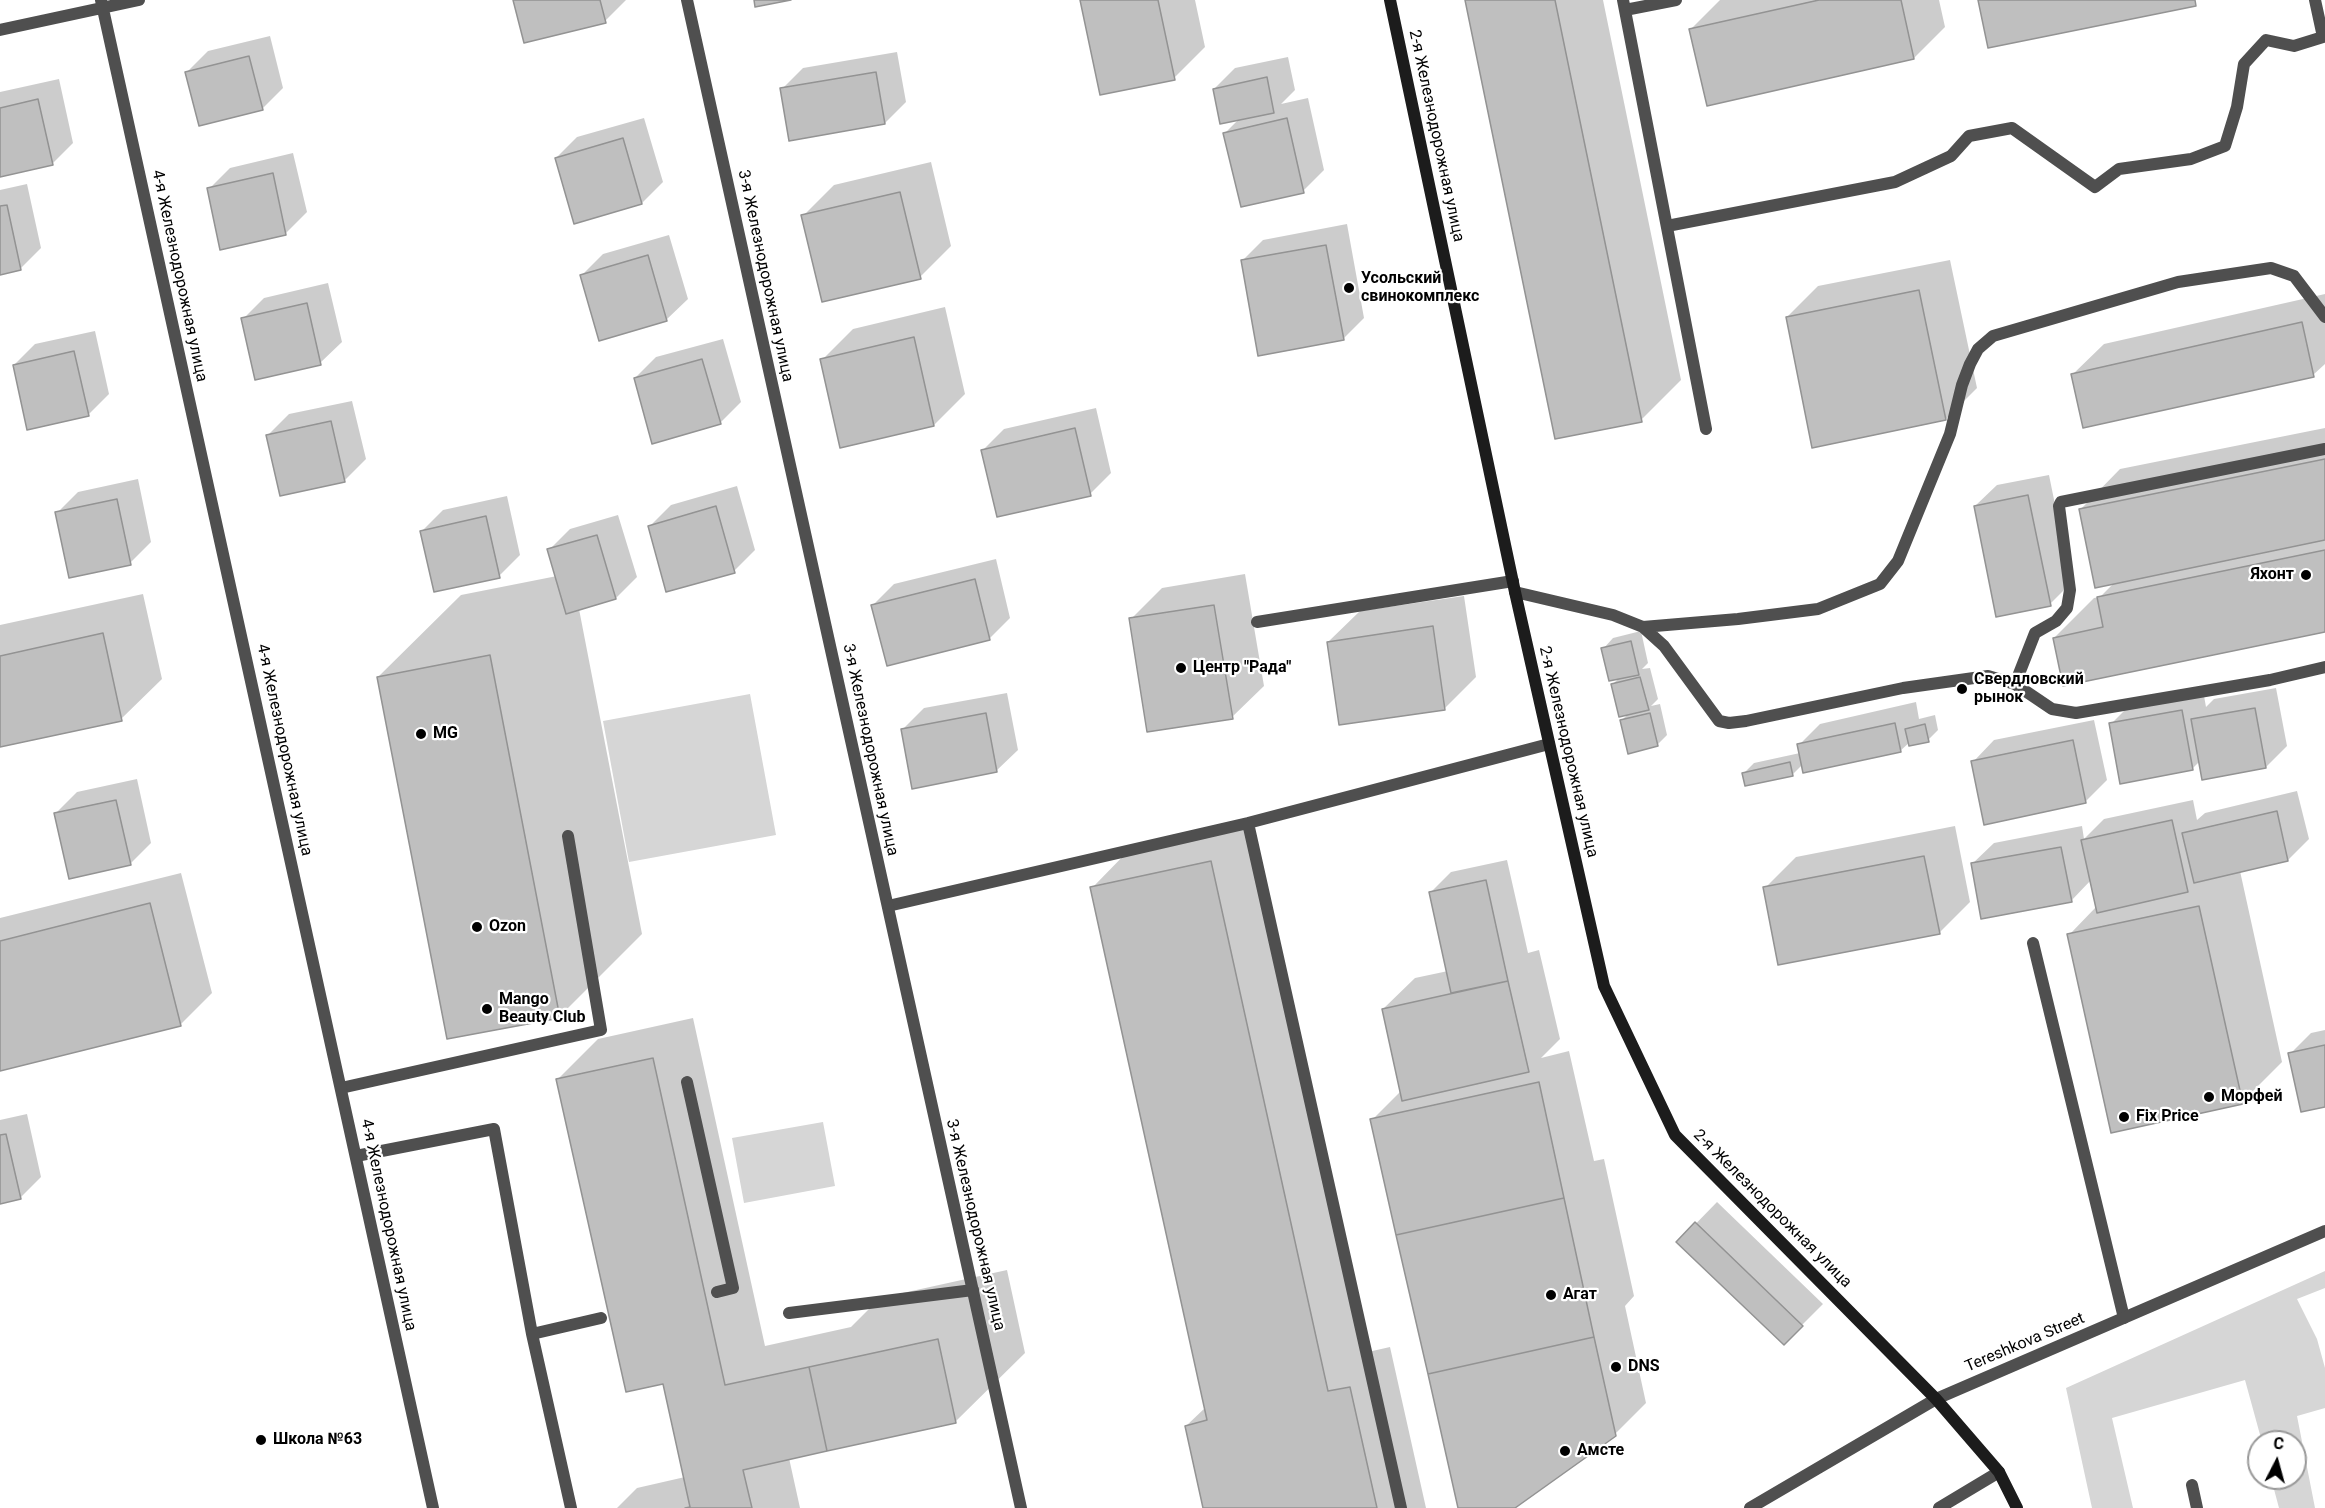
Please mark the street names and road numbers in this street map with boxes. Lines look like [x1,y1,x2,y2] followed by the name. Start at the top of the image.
[1404,28,1468,244] street label: 2-я Железнодорожная улица
[147,168,211,384] street label: 4-я Железнодорожная улица
[733,168,797,384] street label: 3-я Железнодорожная улица
[252,642,316,858] street label: 4-я Железнодорожная улица
[838,642,902,858] street label: 3-я Железнодорожная улица
[1534,645,1602,859] street label: 2-я Железнодорожная улица
[356,1117,420,1333] street label: 4-я Железнодорожная улица
[941,1118,1009,1332] street label: 3-я Железнодорожная улица
[1689,1126,1855,1292] street label: 2-я Железнодорожная улица
[1962,1309,2088,1377] street label: Tereshkova Street

